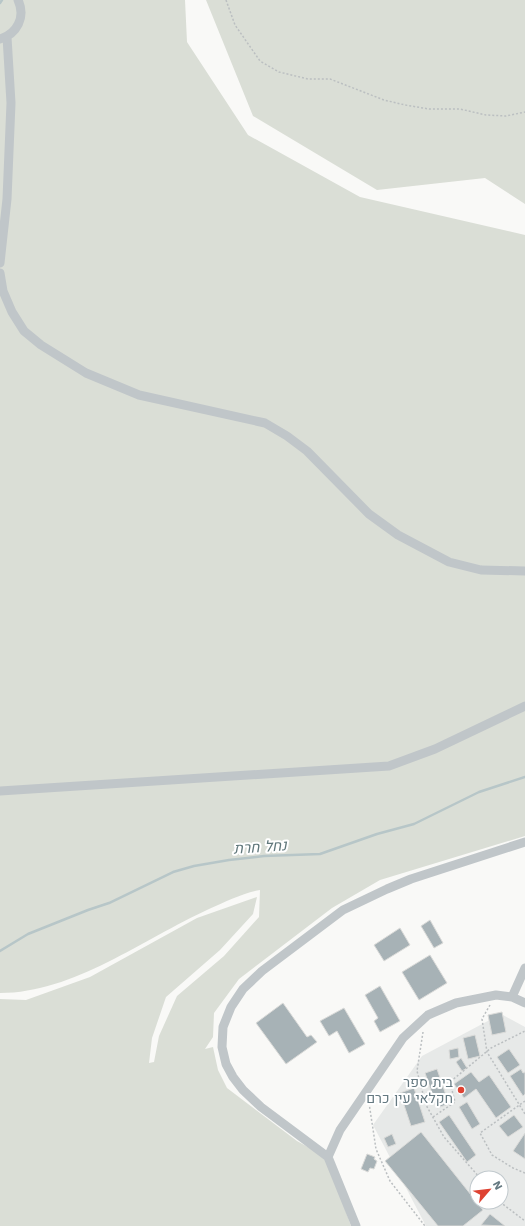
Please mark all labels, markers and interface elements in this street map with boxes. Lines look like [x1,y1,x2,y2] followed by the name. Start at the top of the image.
[233,836,289,858] water label: נחל חרת
[366,1074,454,1106] place label: בית ספר חקלאי עין כרם
[456,1085,466,1095] marker: בית ספר חקלאי עין כרם
[469,1170,509,1210] north arrow
[490,1179,505,1192] text: N

